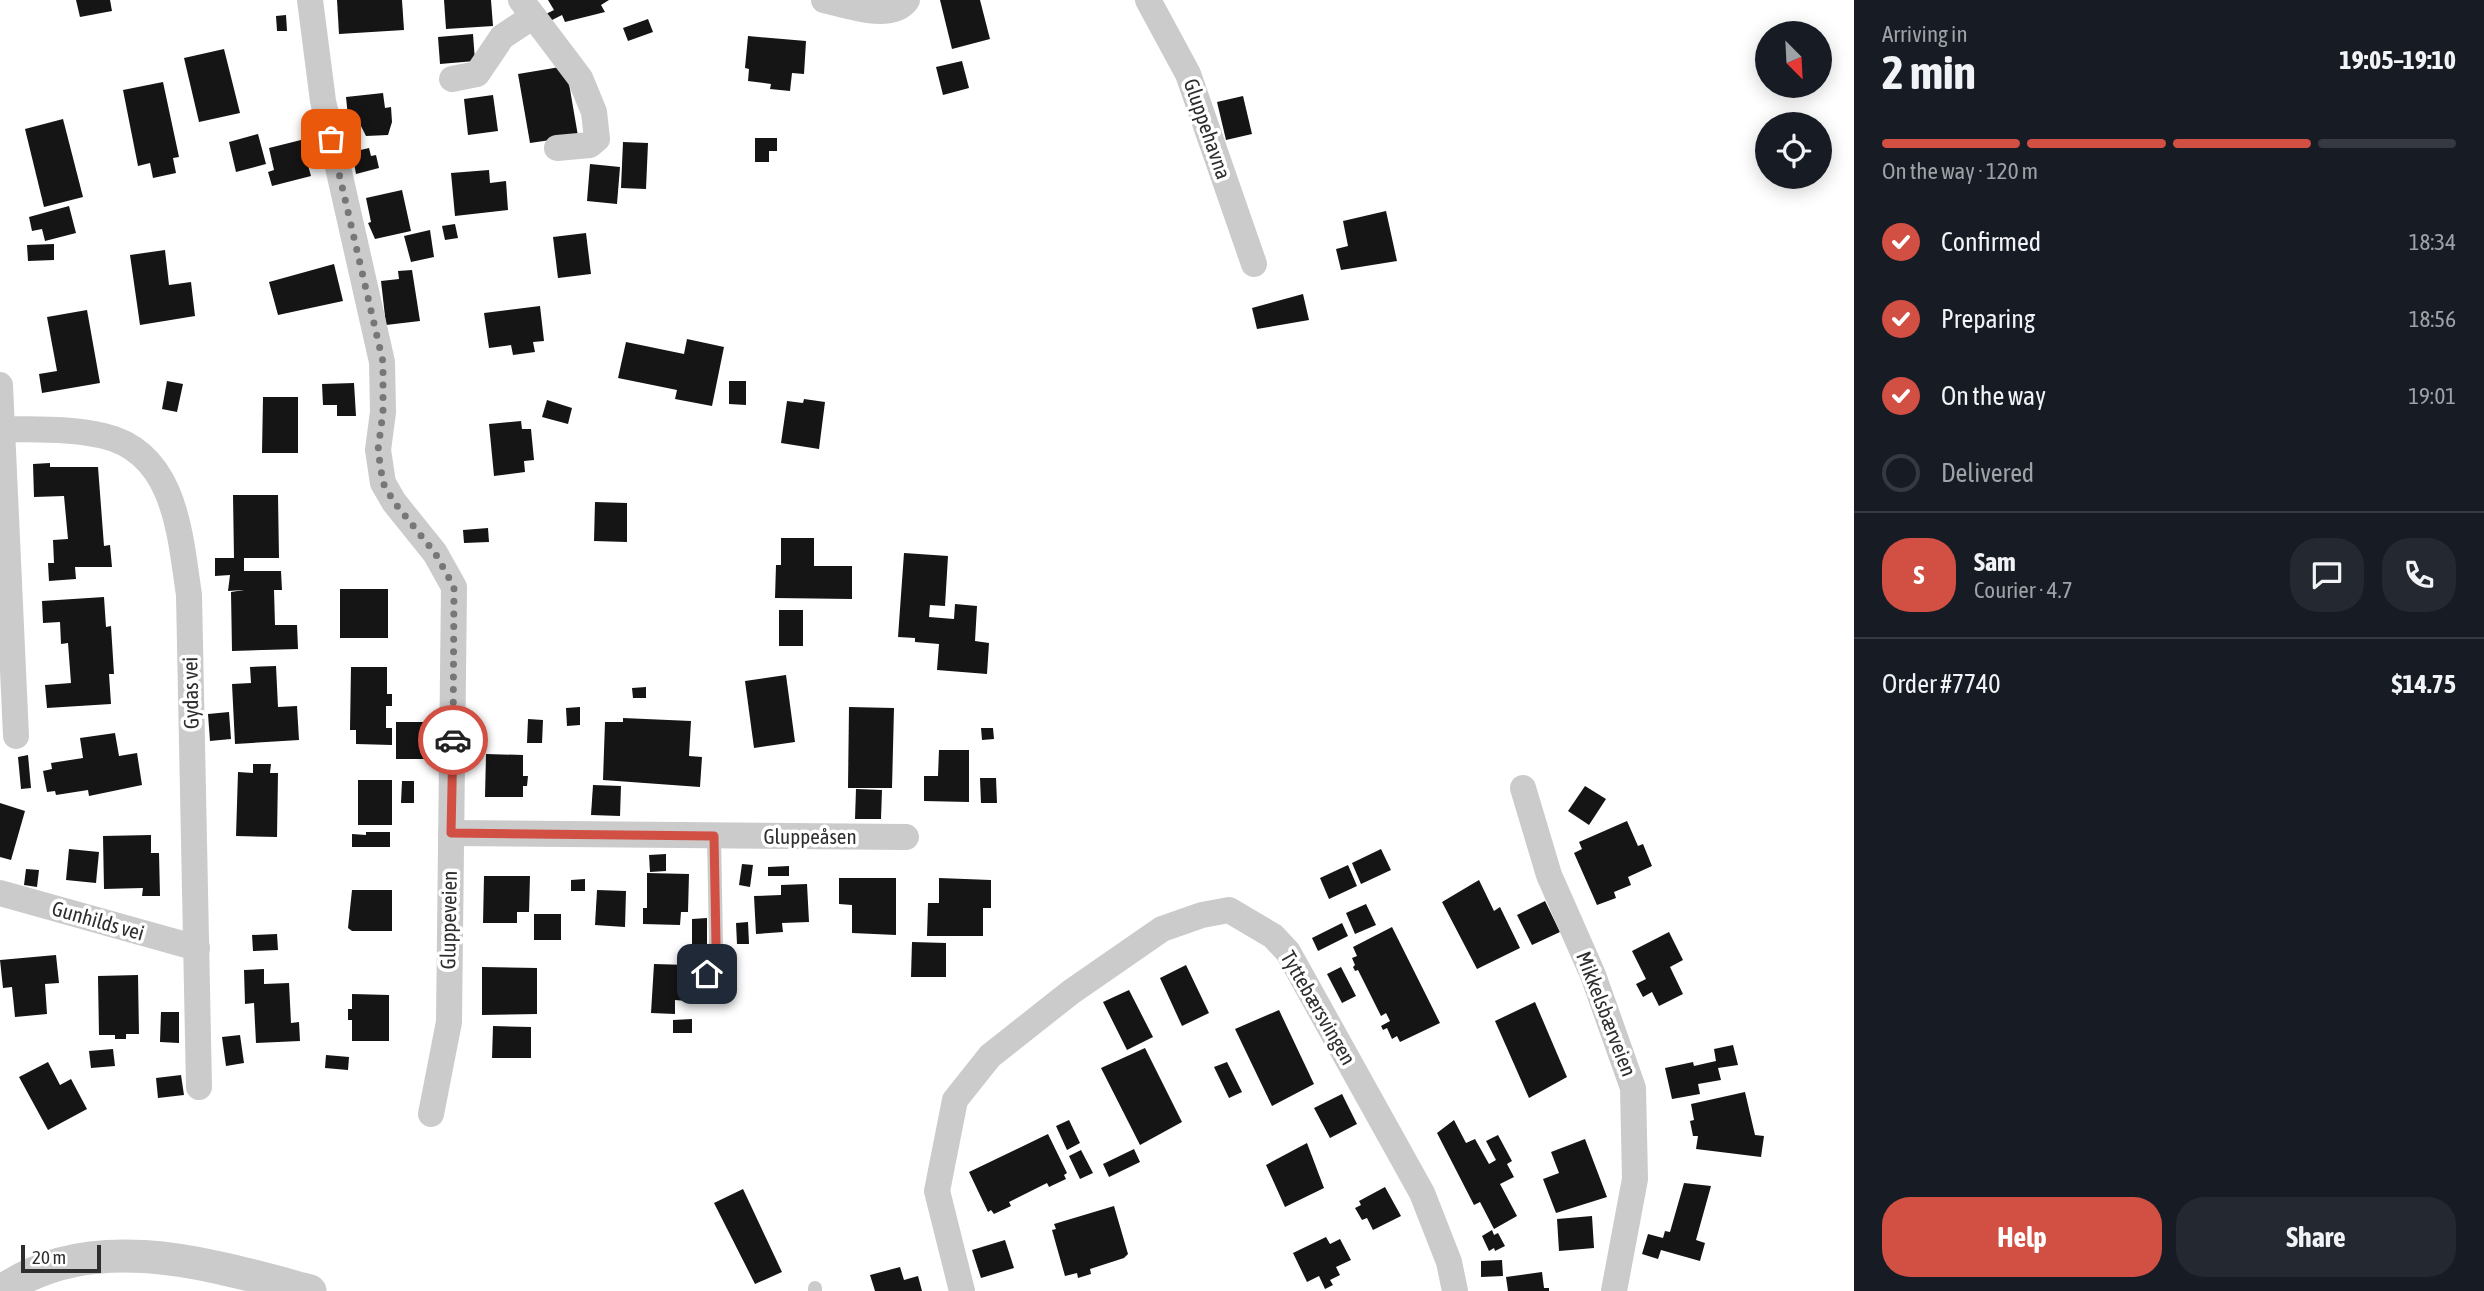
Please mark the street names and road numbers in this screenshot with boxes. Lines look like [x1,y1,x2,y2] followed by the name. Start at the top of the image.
[1180,75,1236,182] street label: Gluppehavna
[177,657,203,729] street label: Gydas vei
[763,824,857,848] street label: Gluppeåsen
[435,870,461,969] street label: Gluppeveien
[49,895,147,945] street label: Gunhilds vei
[1277,946,1361,1069] street label: Tyttebærsvingen
[1572,948,1642,1079] street label: Mikkelsbærveien

